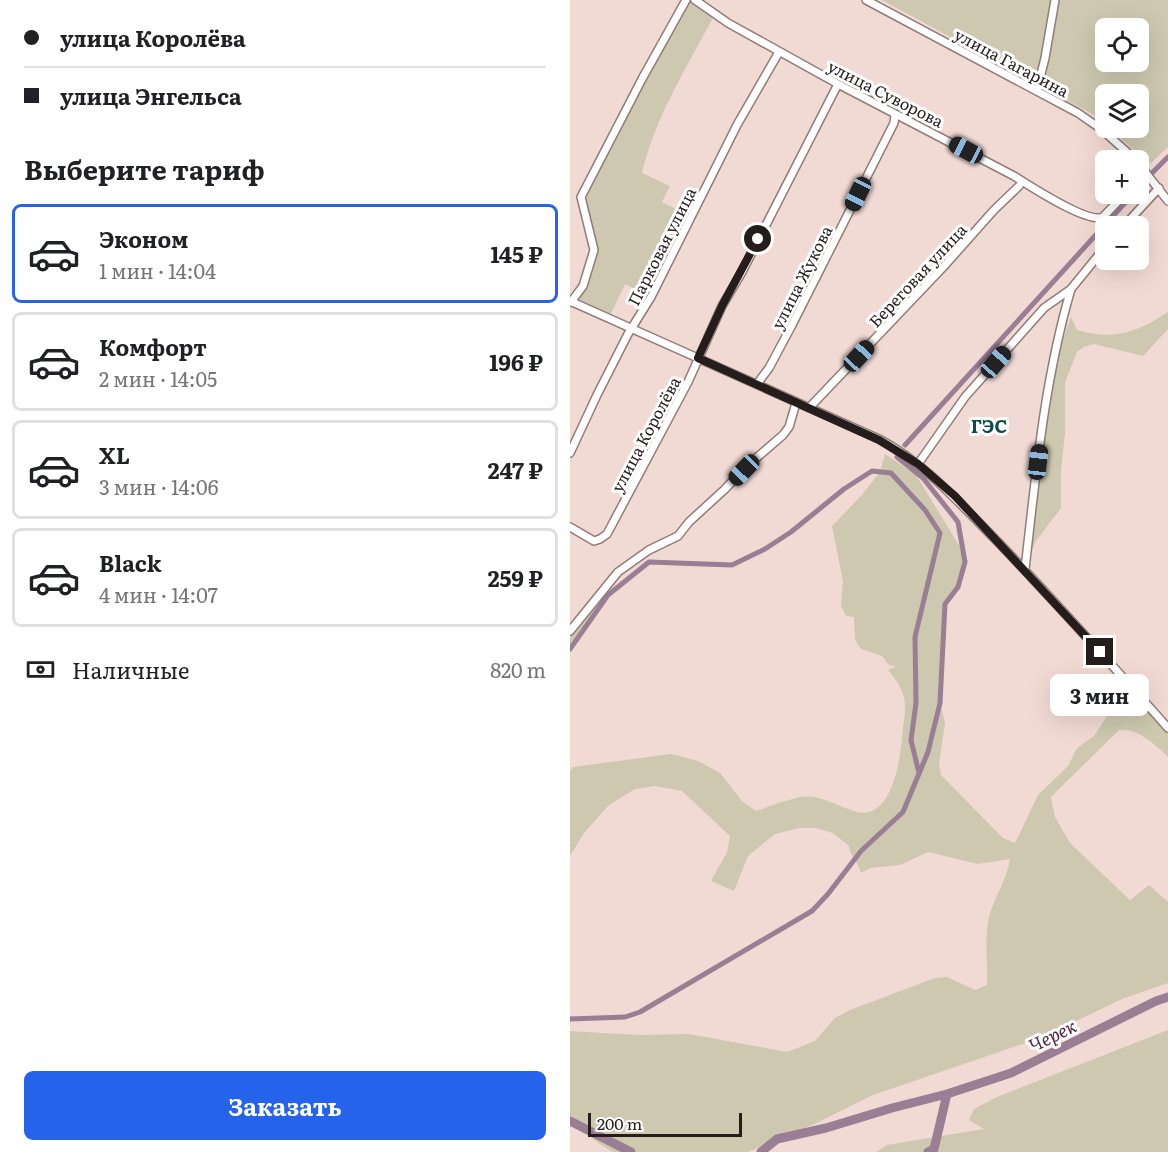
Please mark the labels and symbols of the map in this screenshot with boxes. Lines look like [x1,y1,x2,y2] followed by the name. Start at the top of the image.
[951,22,1074,102] street label: улица Гагарина
[824,53,948,133] street label: улица Суворова
[946,134,986,166] car
[842,174,874,214] car
[621,182,701,309] street label: Парковая улица
[863,218,972,332] street label: Береговая улица
[765,221,838,333] street label: улица Жукова
[744,225,771,252] route start
[840,337,878,375] car
[977,343,1015,381] car
[604,372,686,496] street label: улица Королёва
[971,412,1007,439] district label: ГЭС
[1027,443,1049,481] car
[725,451,763,489] car
[1086,638,1113,665] route end
[1050,673,1150,715] callout: 3 мин
[1024,1012,1081,1058] water label: Черек
[588,1110,742,1138] scale bar

